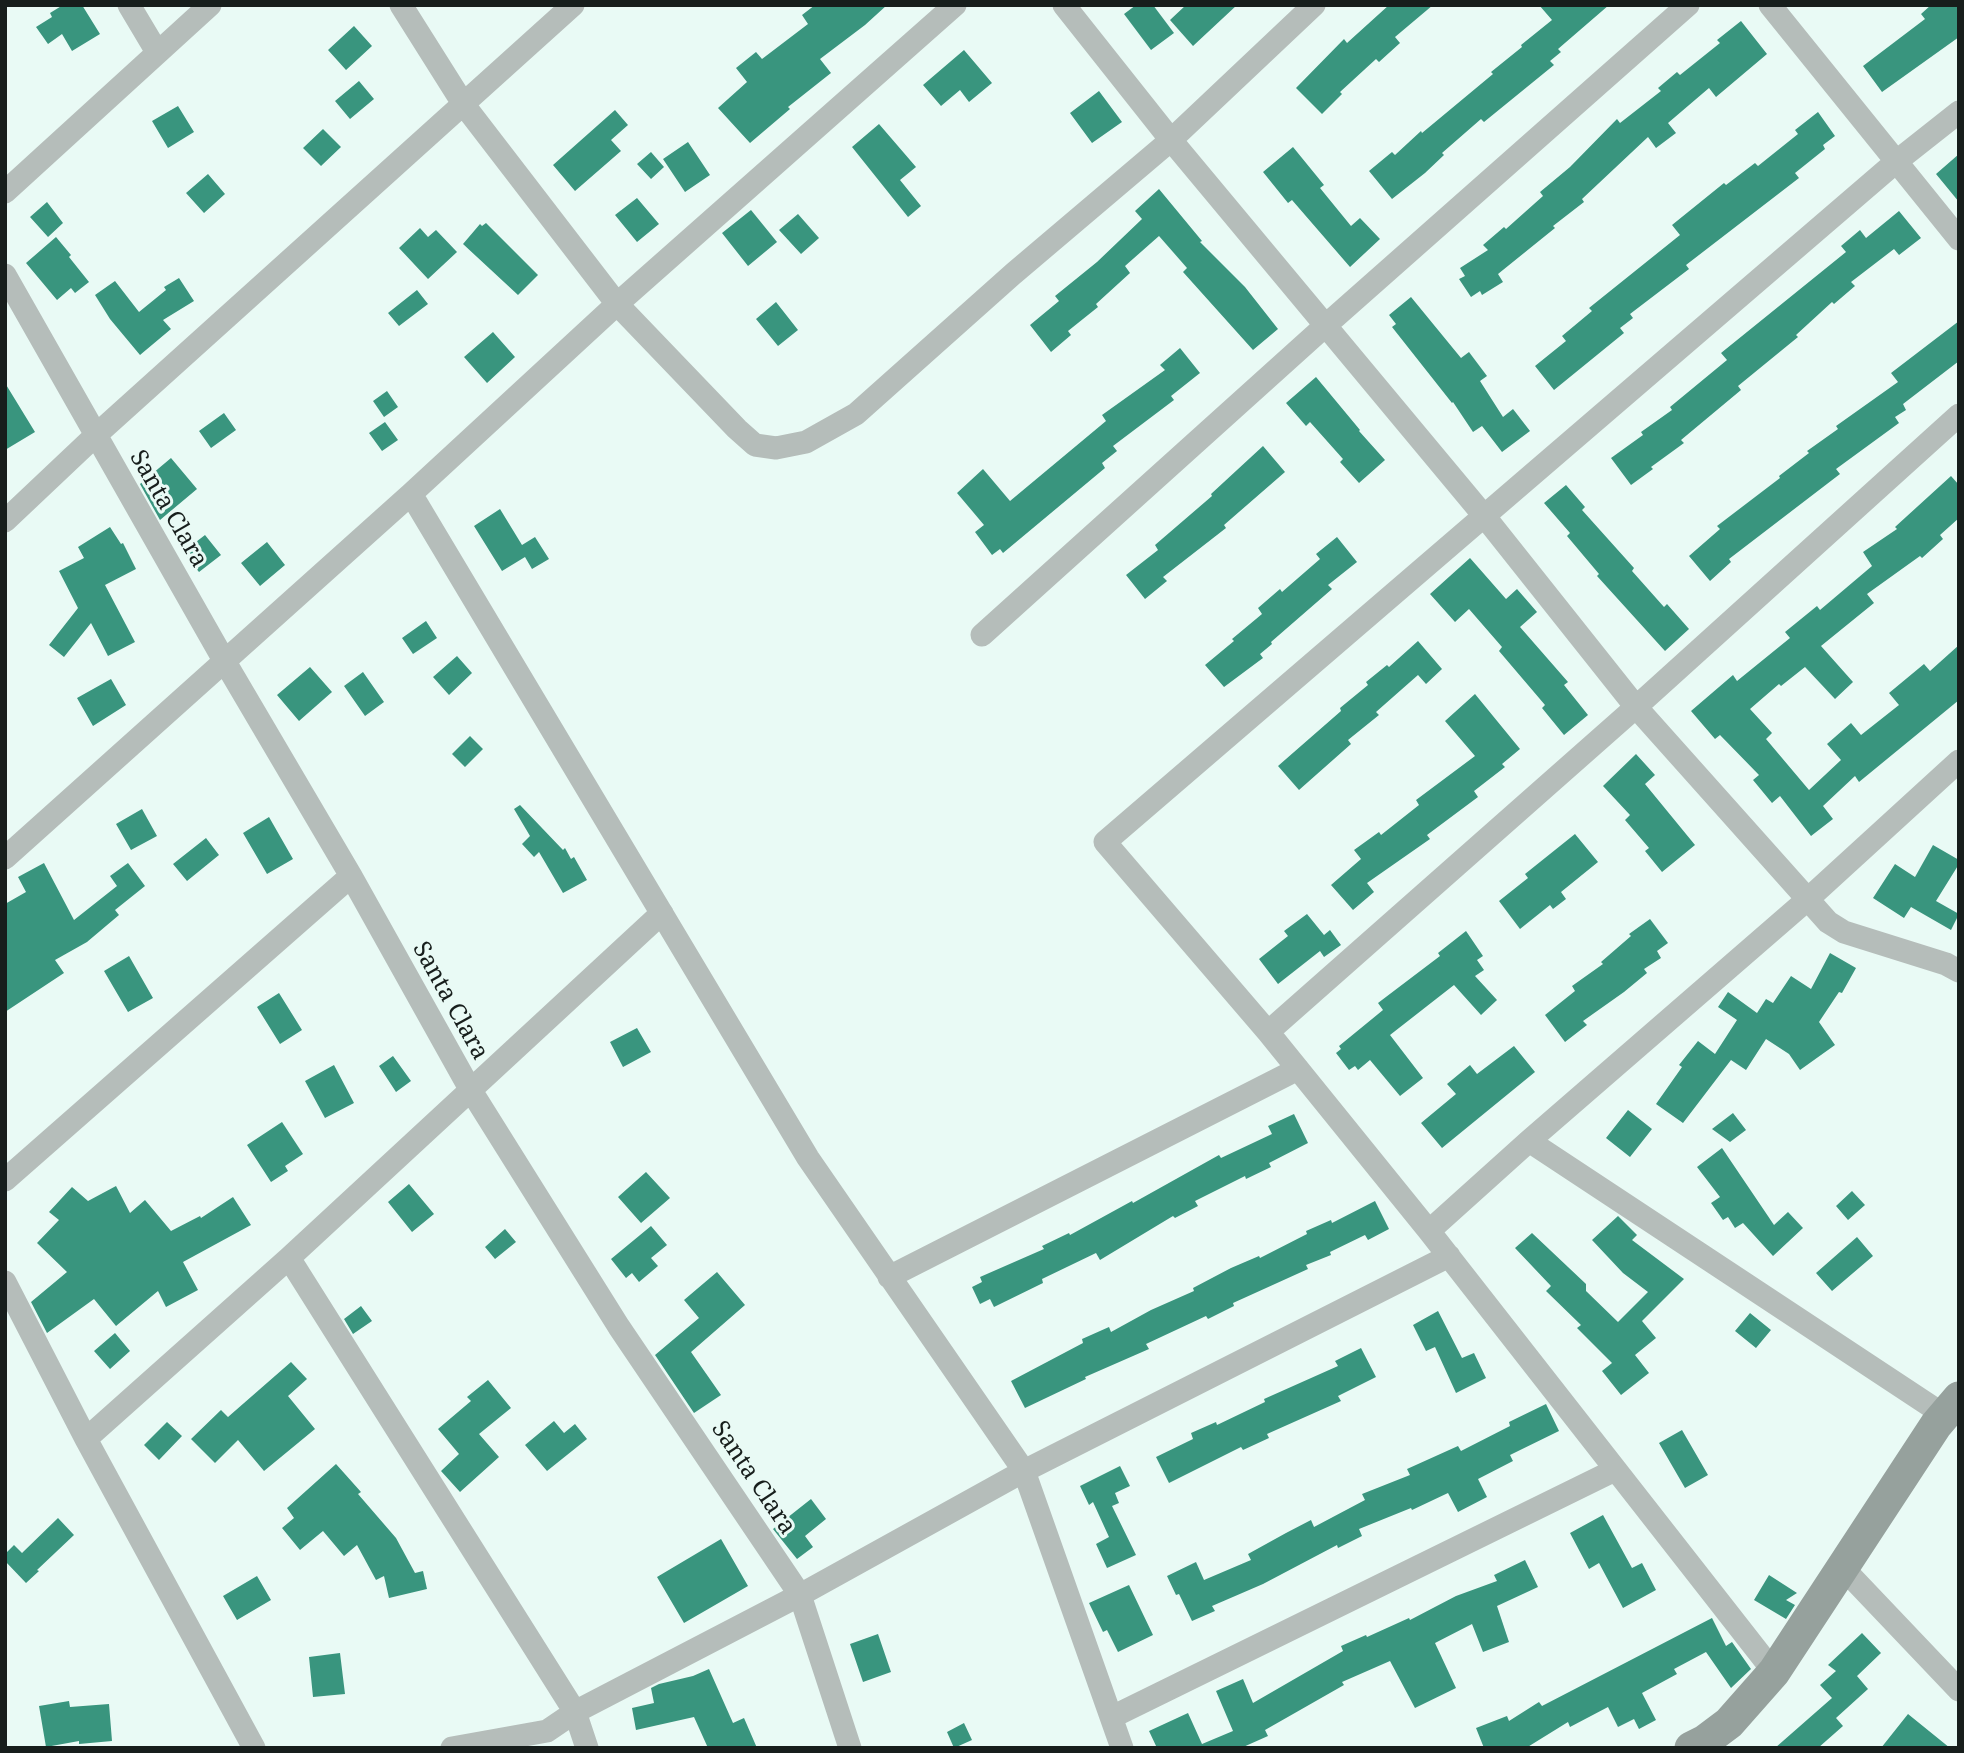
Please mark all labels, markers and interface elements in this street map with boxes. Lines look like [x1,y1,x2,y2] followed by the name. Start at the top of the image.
[123,445,213,573] street label: Santa Clara
[406,937,494,1065] street label: Santa Clara
[705,1416,801,1540] street label: Santa Clara

